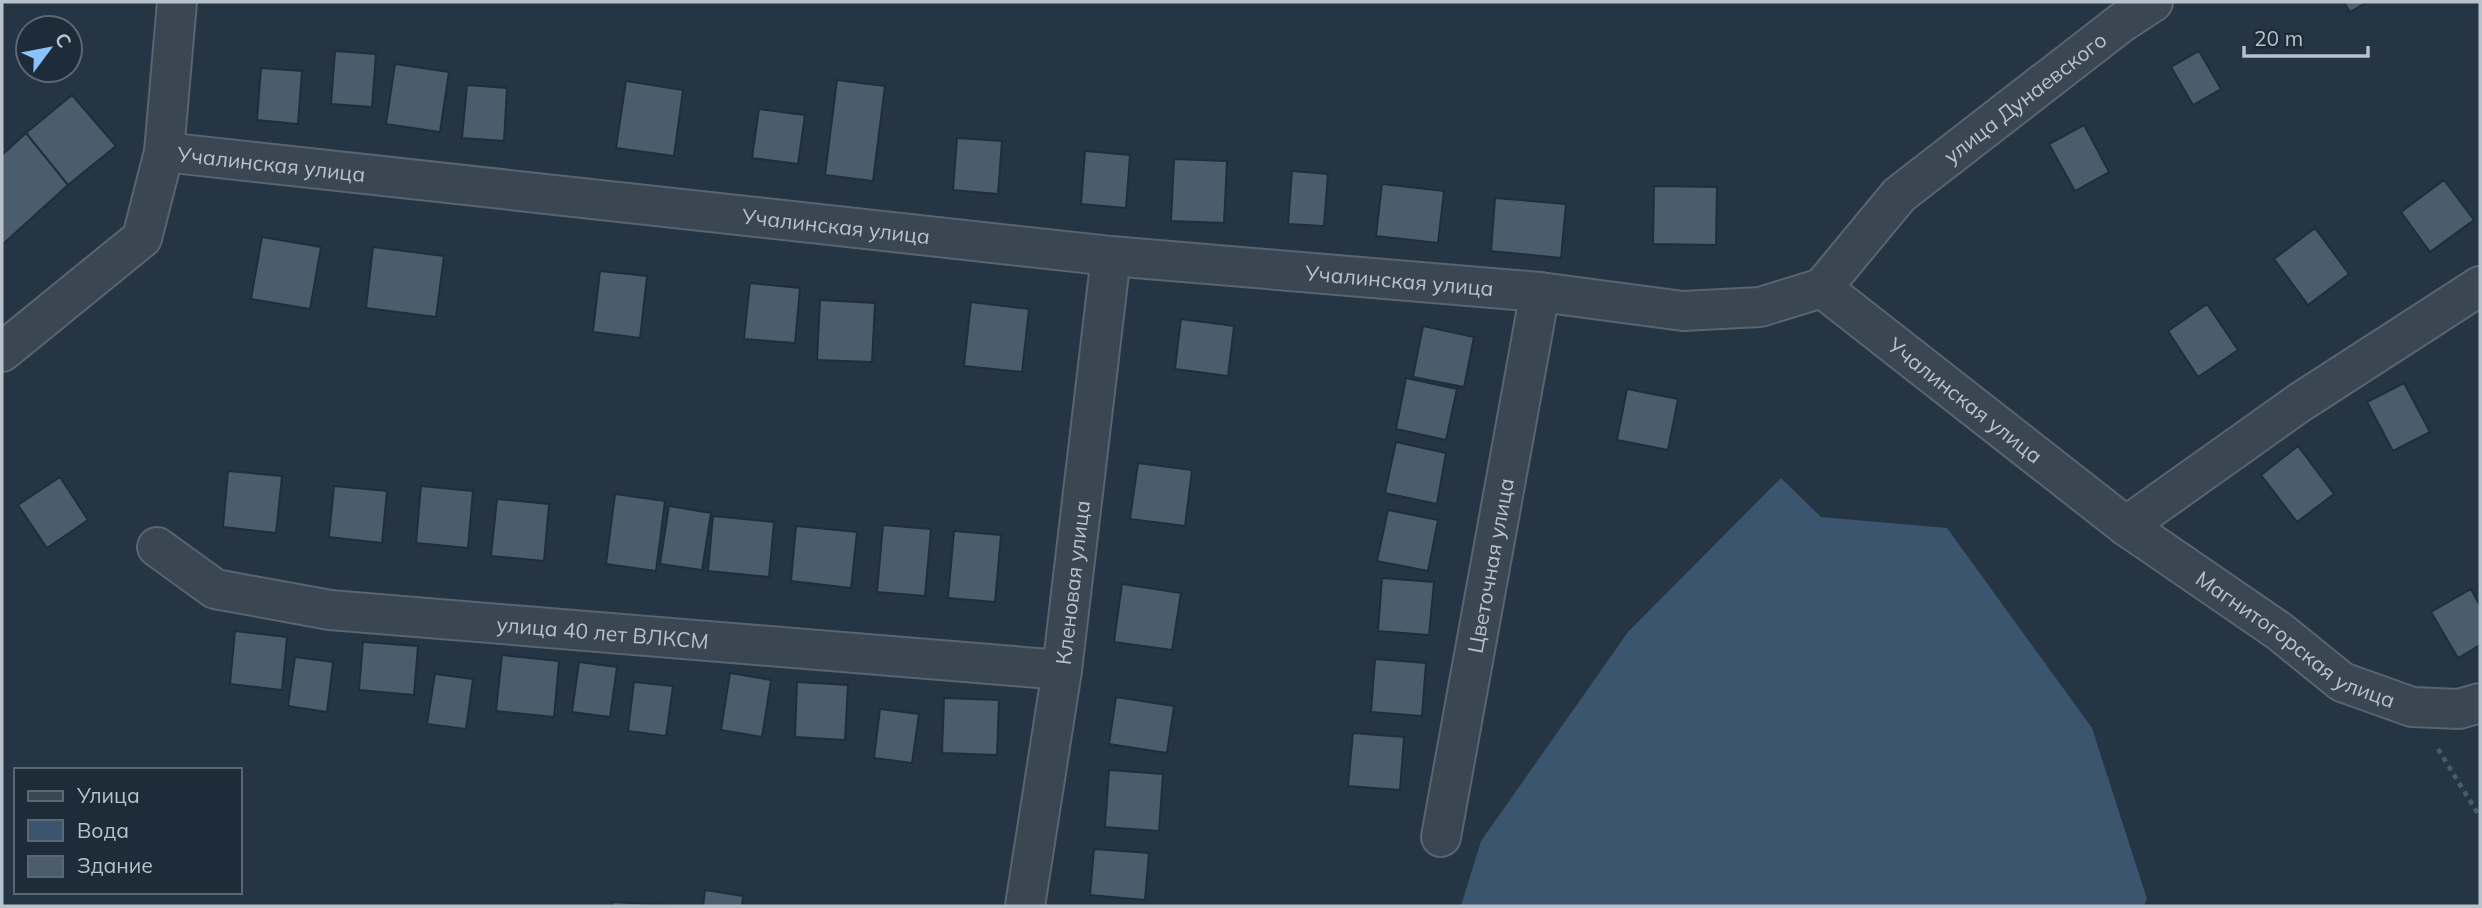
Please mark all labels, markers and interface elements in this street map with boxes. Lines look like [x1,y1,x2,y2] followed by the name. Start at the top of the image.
[14,14,84,84] north arrow
[2244,14,2368,58] scale bar
[2254,25,2303,51] text: 20 m
[1938,26,2111,169] street label: улица Дунаевского
[50,28,77,52] text: С
[175,140,367,187] street label: Учалинская улица
[740,202,931,249] street label: Учалинская улица
[1303,259,1495,301] street label: Учалинская улица
[1882,331,2048,469] street label: Учалинская улица
[1462,476,1519,655] street label: Цветочная улица
[1050,499,1095,666] street label: Кленовая улица
[2191,565,2399,713] street label: Магнитогорская улица
[496,611,710,654] street label: улица 40 лет ВЛКСМ
[14,768,242,894] legend
[76,782,140,808] text: Улица
[77,817,129,843] text: Вода
[77,852,153,878] text: Здание

